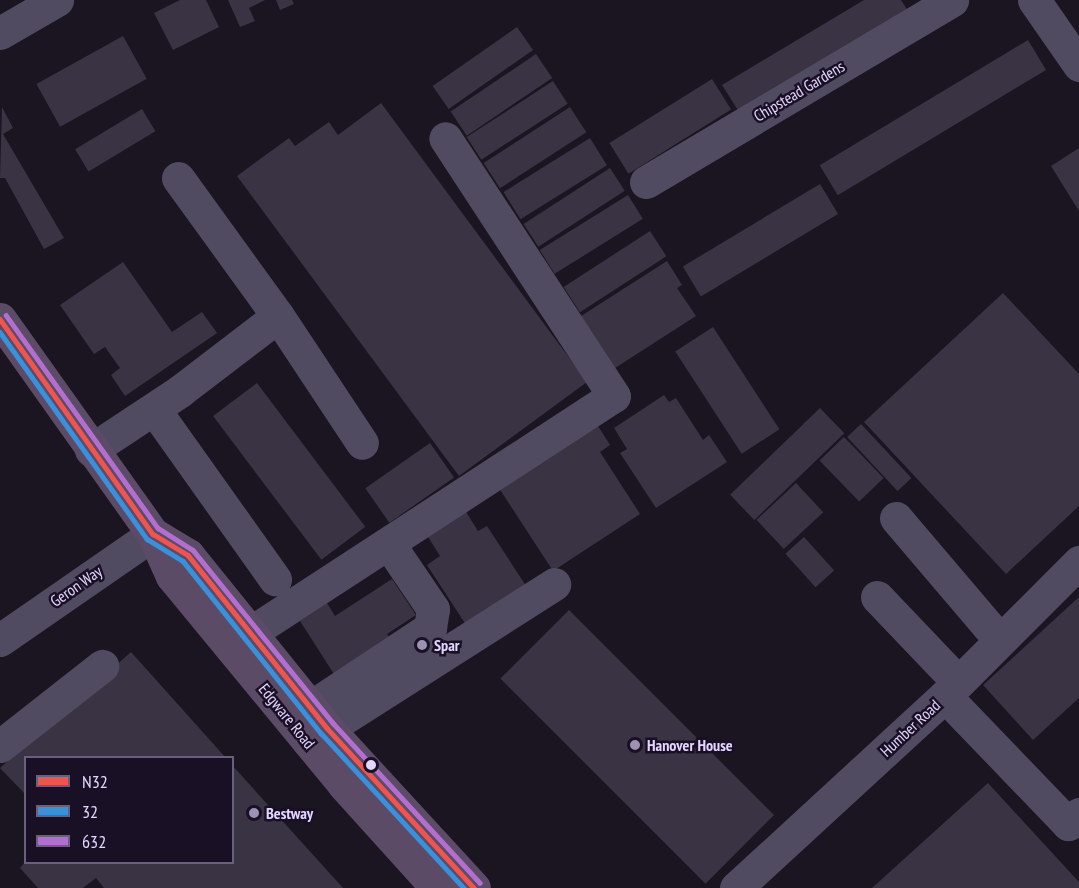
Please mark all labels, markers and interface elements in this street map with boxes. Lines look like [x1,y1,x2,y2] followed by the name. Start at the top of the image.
[750,56,848,126] street label: Chipstead Gardens
[46,561,106,611] street label: Geron Way
[434,635,459,655] place label: Spar
[415,638,429,652] marker: Spar
[255,680,319,752] street label: Edgware Road
[876,696,944,760] street label: Humber Road
[647,735,733,755] place label: Hanover House
[628,738,642,752] marker: Hanover House
[24,756,234,864] legend
[365,759,377,771] unlabelled marker
[82,770,108,793] text: N32
[82,800,98,823] text: 32
[266,803,313,823] place label: Bestway
[247,806,261,820] marker: Bestway
[82,830,106,853] text: 632

